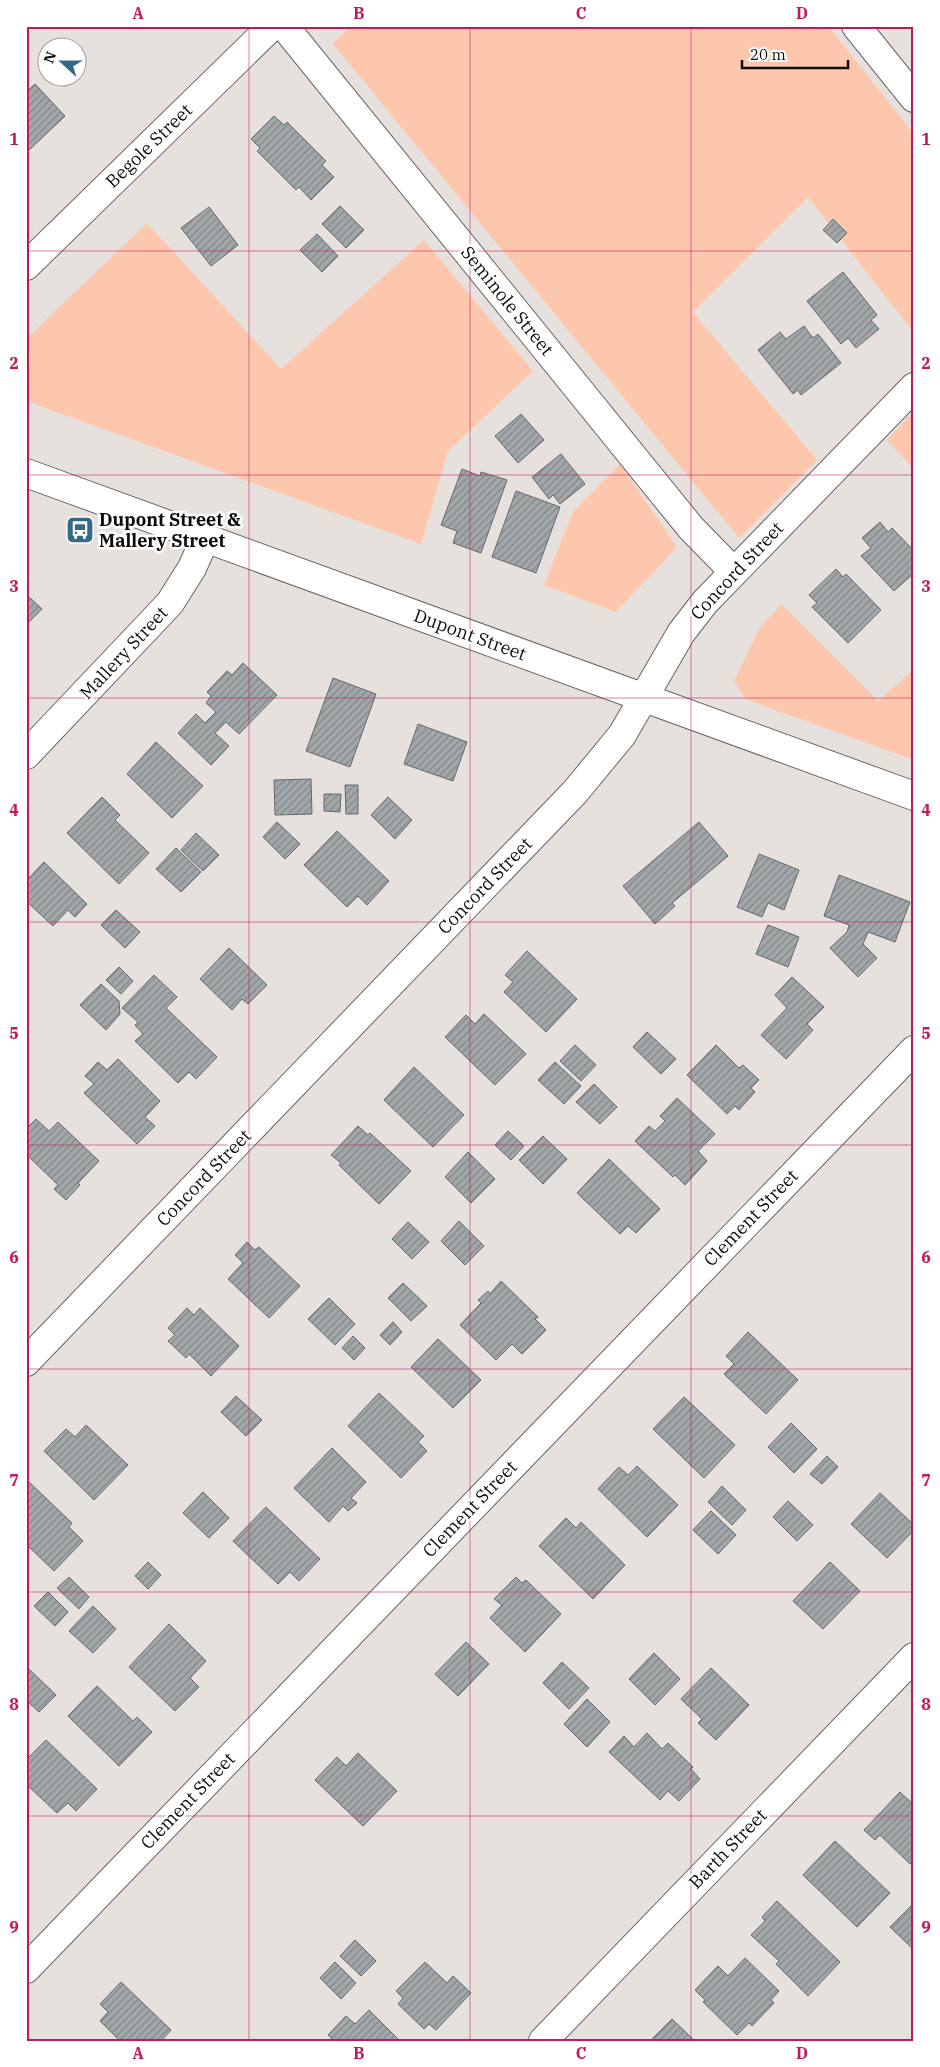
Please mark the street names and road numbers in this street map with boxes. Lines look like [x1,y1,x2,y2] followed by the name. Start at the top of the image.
[101,99,197,193] street label: Begole Street
[456,241,559,360] street label: Seminole Street
[685,517,788,625] street label: Concord Street
[75,601,173,704] street label: Mallery Street
[411,604,529,665] street label: Dupont Street
[433,832,537,939] street label: Concord Street
[152,1124,256,1231] street label: Concord Street
[699,1164,803,1271] street label: Clement Street
[418,1455,522,1562] street label: Clement Street
[136,1747,240,1854] street label: Clement Street
[684,1804,771,1893] street label: Barth Street

